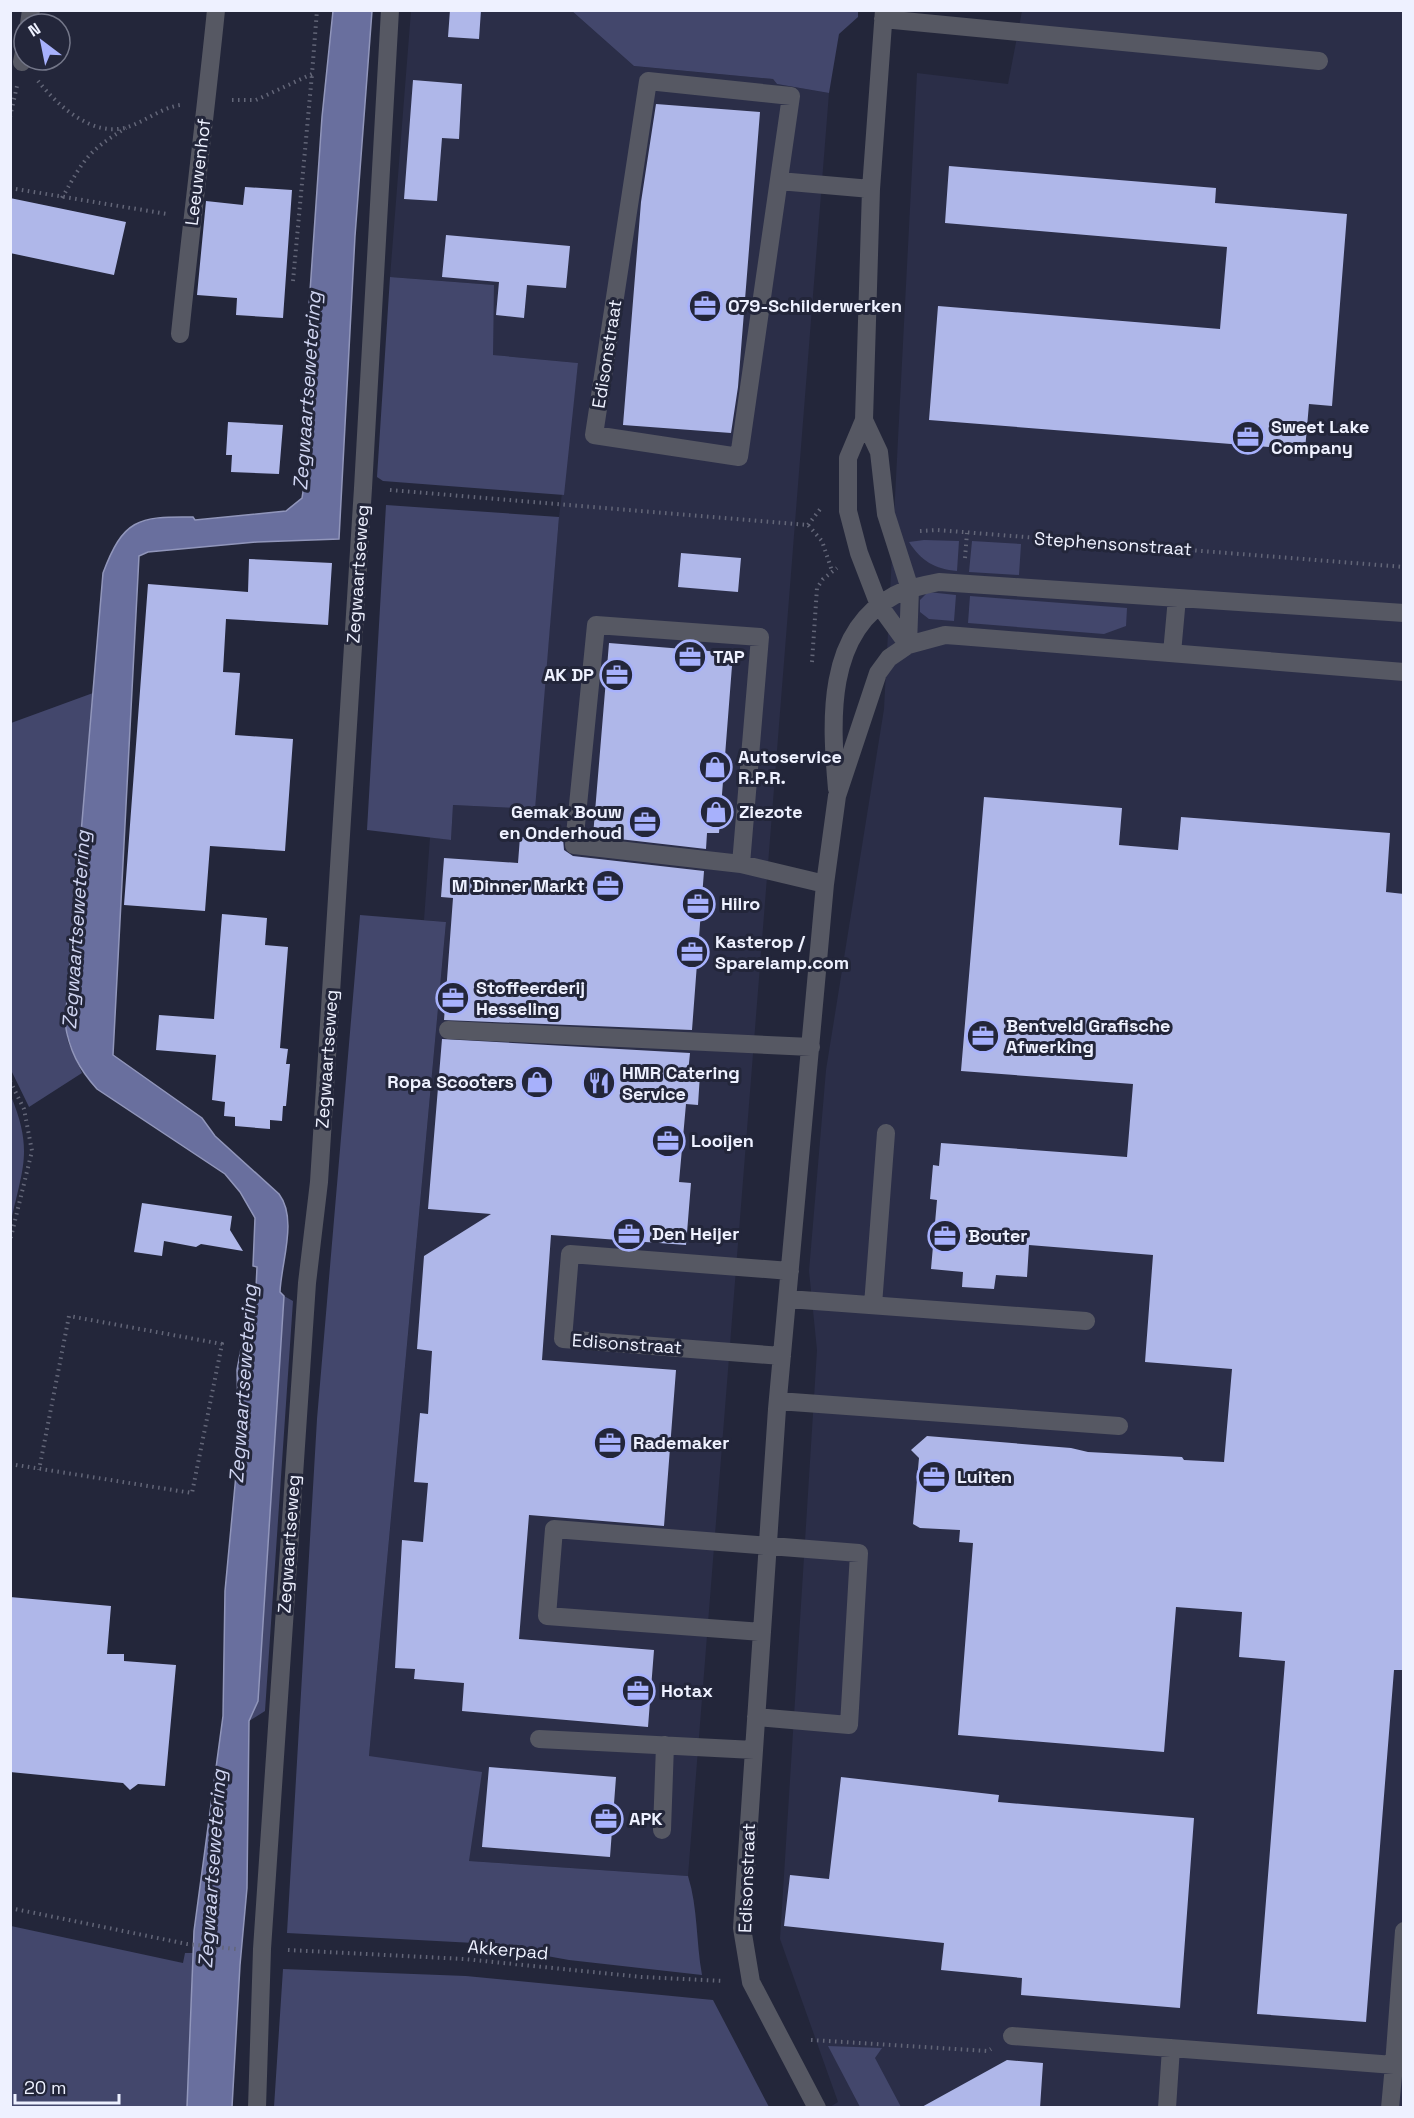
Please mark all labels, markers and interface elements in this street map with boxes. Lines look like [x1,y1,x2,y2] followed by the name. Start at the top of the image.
[12,12,72,72] north arrow
[24,18,44,41] text: N
[180,117,215,227] street label: Leeuwenhof
[687,288,723,324] office icon: 079-Schilderwerken
[287,290,327,491] water label: Zegwaartsewetering
[728,294,902,317] place label: 079-Schilderwerken
[587,298,626,410] street label: Edisonstraat
[1271,415,1369,459] place label: Sweet Lake Company
[1230,419,1266,455] office icon: Sweet Lake Company
[341,504,374,644] street label: Zegwaartseweg
[1033,527,1193,560] street label: Stephensonstraat
[672,639,708,675] office icon: TAP
[713,645,745,668] place label: TAP
[599,657,635,693] office icon: AK DP
[544,663,594,686] place label: AK DP
[738,745,842,789] place label: Autoservice R.P.R.
[697,749,733,785] shop icon: Autoservice R.P.R.
[698,794,734,830] shop icon: Ziezote
[499,800,622,844] place label: Gemak Bouw en Onderhoud
[739,800,803,823] place label: Ziezote
[627,804,663,840] office icon: Gemak Bouw en Onderhoud
[56,829,96,1030] water label: Zegwaartsewetering
[590,868,626,904] office icon: M Dinner Markt
[452,874,585,897] place label: M Dinner Markt
[680,886,716,922] office icon: Hilro
[721,892,760,915] place label: Hilro
[715,930,849,974] place label: Kasterop / Sparelamp.com
[674,934,710,970] office icon: Kasterop / Sparelamp.com
[476,976,585,1020] place label: Stoffeerderij Hesseling
[435,980,471,1016] office icon: Stoffeerderij Hesseling
[310,989,343,1129] street label: Zegwaartseweg
[1006,1014,1170,1058] place label: Bentveld Grafische Afwerking
[965,1018,1001,1054] office icon: Bentveld Grafische Afwerking
[622,1061,740,1105] place label: HMR Catering Service
[519,1064,555,1100] shop icon: Ropa Scooters
[581,1065,617,1101] restaurant icon: HMR Catering Service
[387,1070,514,1093] place label: Ropa Scooters
[650,1123,686,1159] office icon: Looijen
[691,1129,754,1152] place label: Looijen
[611,1216,647,1252] office icon: Den Heijer
[927,1218,963,1254] office icon: Bouter
[652,1222,739,1245] place label: Den Heijer
[968,1224,1027,1247] place label: Bouter
[223,1283,263,1484] water label: Zegwaartsewetering
[571,1328,683,1359] street label: Edisonstraat
[592,1425,628,1461] office icon: Rademaker
[633,1431,729,1454] place label: Rademaker
[916,1459,952,1495] office icon: Luiten
[957,1465,1012,1488] place label: Luiten
[272,1474,305,1614] street label: Zegwaartseweg
[620,1673,656,1709] office icon: Hotax
[661,1679,713,1702] place label: Hotax
[192,1768,232,1969] water label: Zegwaartsewetering
[588,1801,624,1837] office icon: APK
[629,1807,663,1830] place label: APK
[733,1822,760,1933] street label: Edisonstraat
[467,1935,549,1964] street label: Akkerpad
[15,2067,118,2105] scale bar
[24,2076,67,2099] text: 20 m

